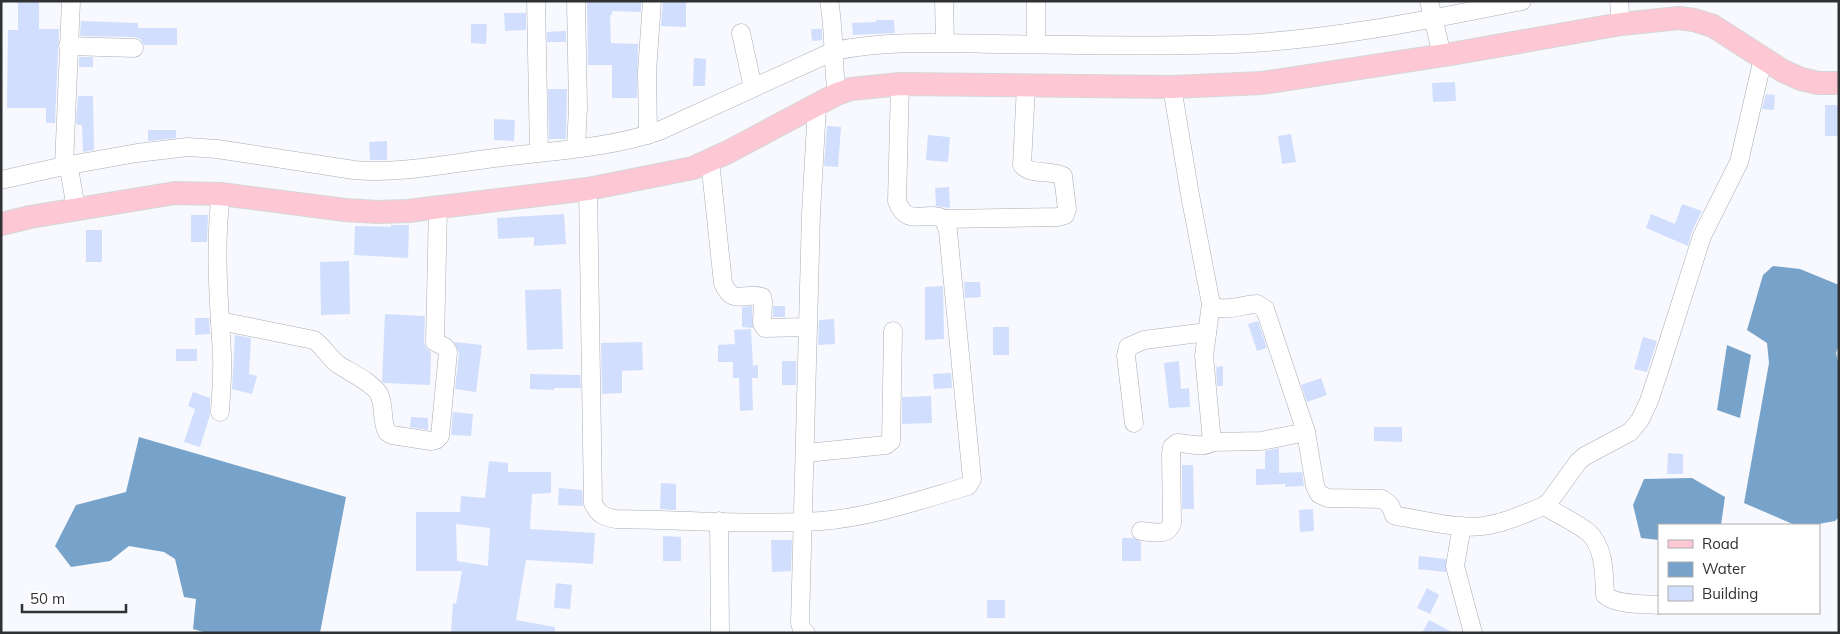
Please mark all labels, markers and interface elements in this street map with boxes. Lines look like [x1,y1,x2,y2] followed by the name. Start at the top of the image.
[1658,524,1820,614] legend
[1702,534,1739,553] text: Road
[1702,559,1746,578] text: Water
[22,582,126,614] scale bar
[1702,584,1758,603] text: Building
[30,589,65,608] text: 50 m

